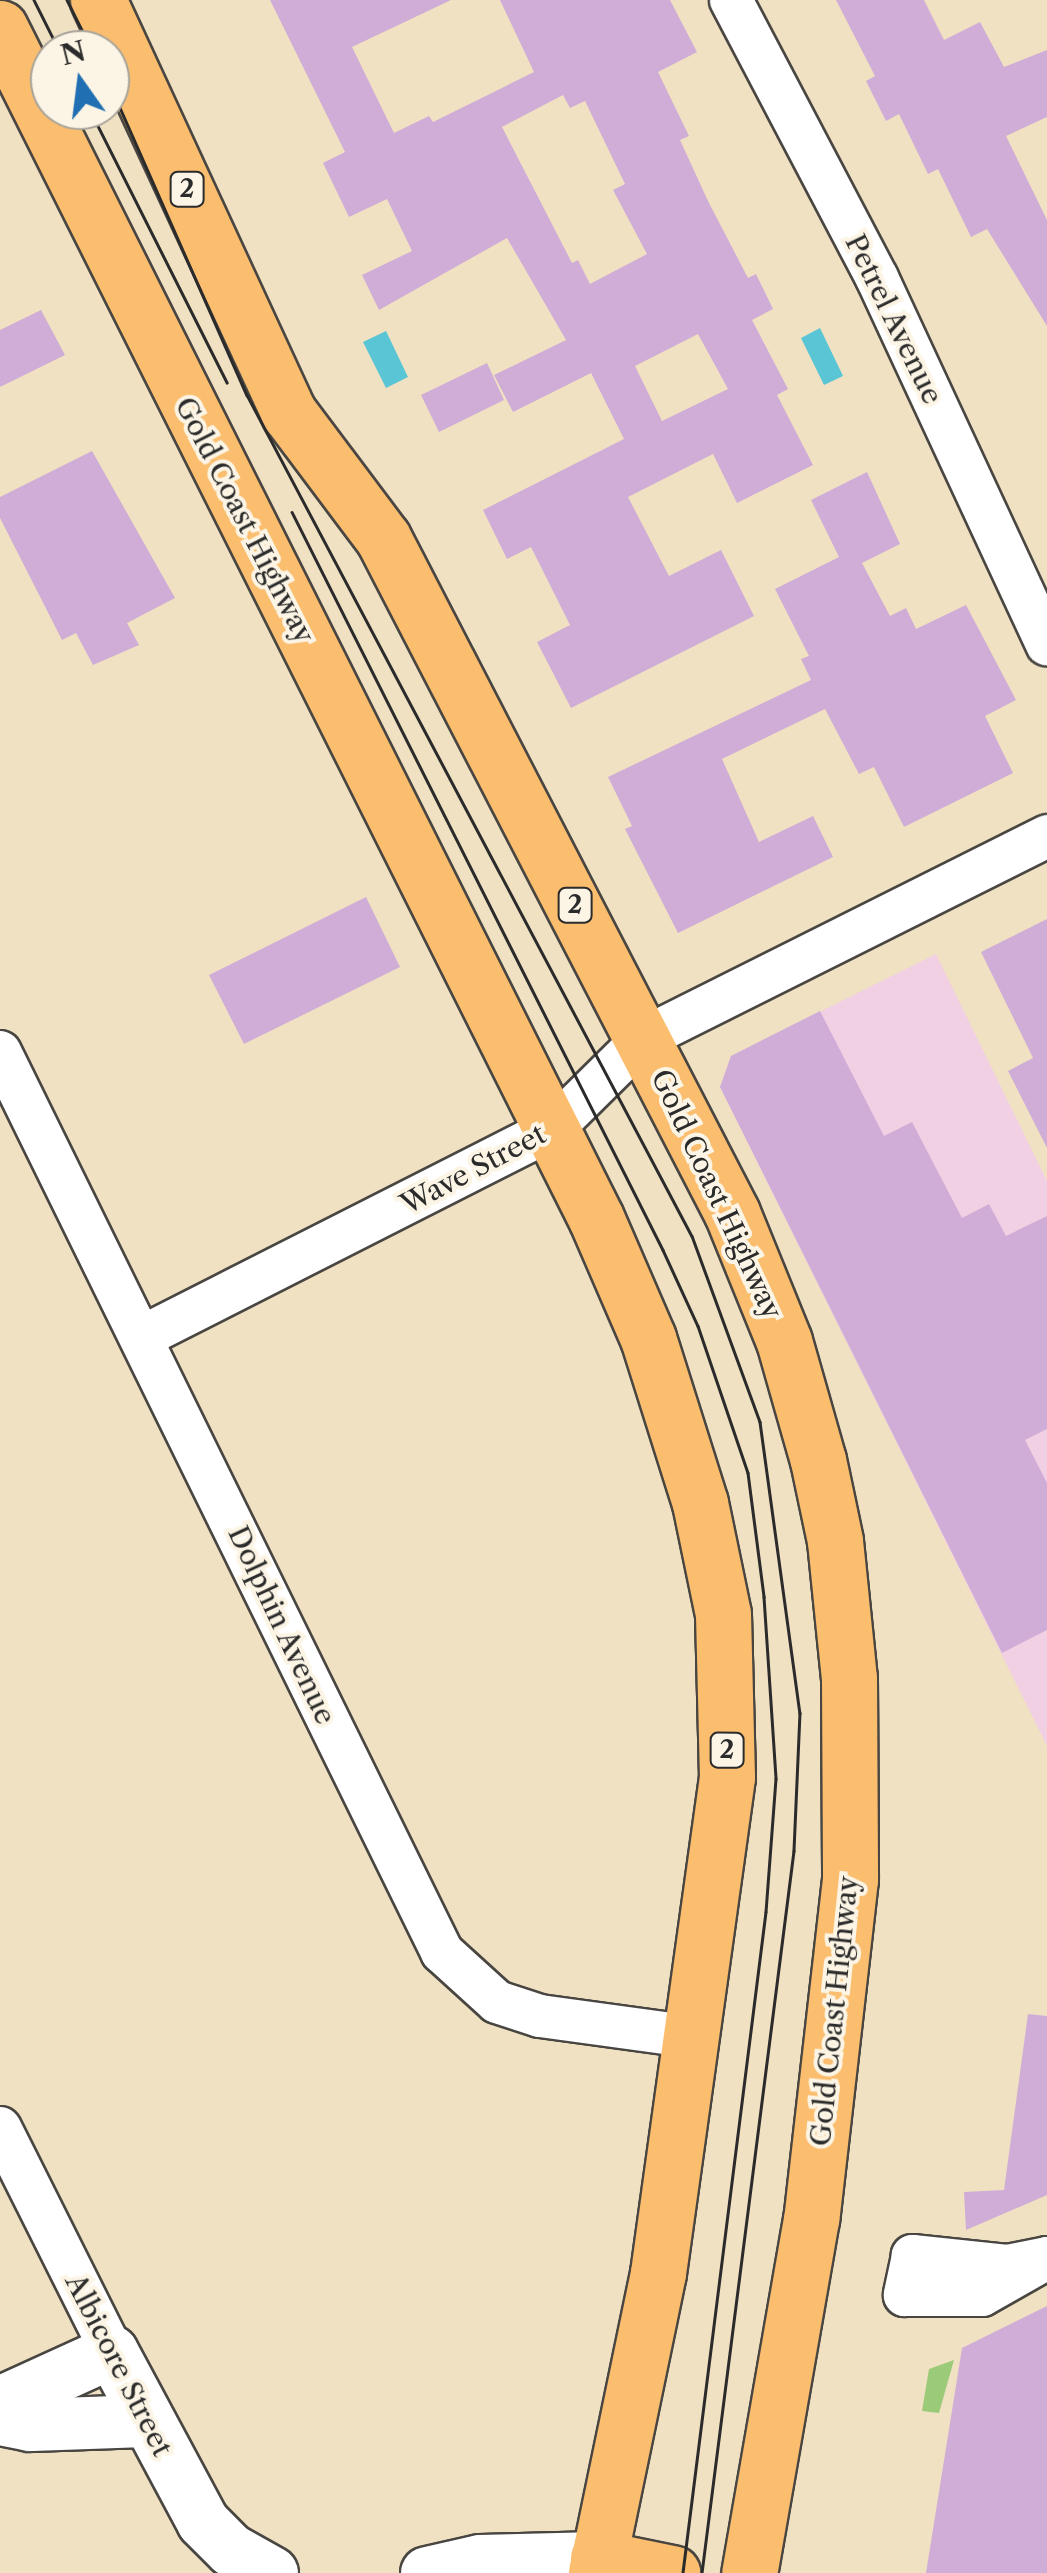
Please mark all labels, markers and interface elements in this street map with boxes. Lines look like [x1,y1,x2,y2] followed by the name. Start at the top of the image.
[30,30,130,130] north arrow
[57,33,89,72] text: N
[170,169,204,209] road number: 2
[838,228,950,410] street label: Petrel Avenue
[168,391,322,649] street label: Gold Coast Highway
[558,885,592,925] road number: 2
[644,1064,790,1324] street label: Gold Coast Highway
[395,1117,551,1221] street label: Wave Street
[221,1520,343,1730] street label: Dolphin Avenue
[710,1730,744,1770] road number: 2
[803,1874,865,2148] street label: Gold Coast Highway
[59,2268,179,2462] street label: Albicore Street

